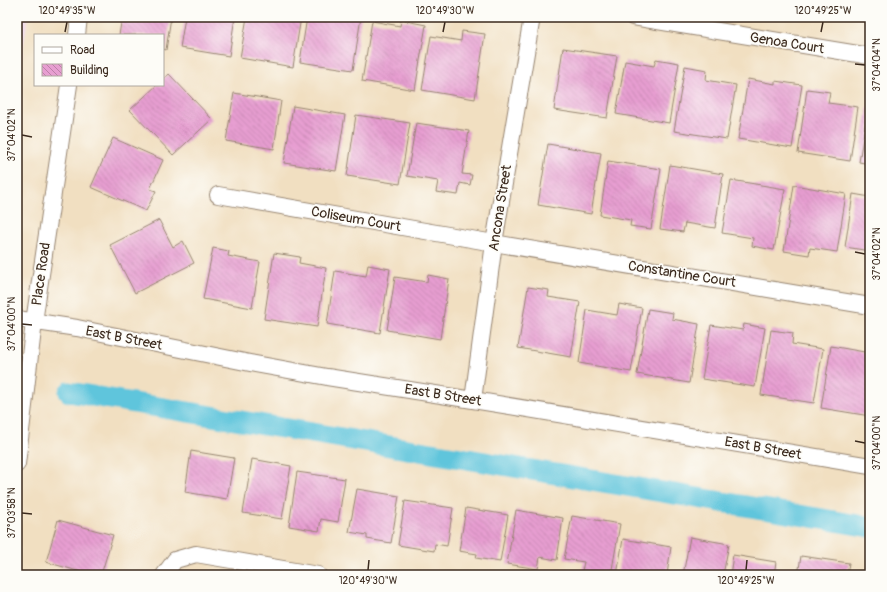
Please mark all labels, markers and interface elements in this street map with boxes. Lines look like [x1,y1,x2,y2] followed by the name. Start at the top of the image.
[38,5,96,17] text: 120°49'35"W
[416,5,475,17] text: 120°49'30"W
[794,5,852,17] text: 120°49'25"W
[749,29,826,57] street label: Genoa Court
[34,34,164,86] legend
[871,38,883,92] text: 37°04'04"N
[70,43,95,58] text: Road
[70,63,109,78] text: Building
[6,108,18,162] text: 37°04'02"N
[485,163,515,252] street label: Ancona Street
[310,203,403,235] street label: Coliseum Court
[871,227,883,281] text: 37°04'02"N
[28,241,54,307] street label: Place Road
[627,257,738,291] street label: Constantine Court
[6,297,18,351] text: 37°04'00"N
[84,322,164,354] street label: East B Street
[403,381,483,410] street label: East B Street
[871,416,883,470] text: 37°04'00"N
[723,433,803,463] street label: East B Street
[6,487,18,538] text: 37°03'58"N
[339,575,398,587] text: 120°49'30"W
[717,575,775,587] text: 120°49'25"W

